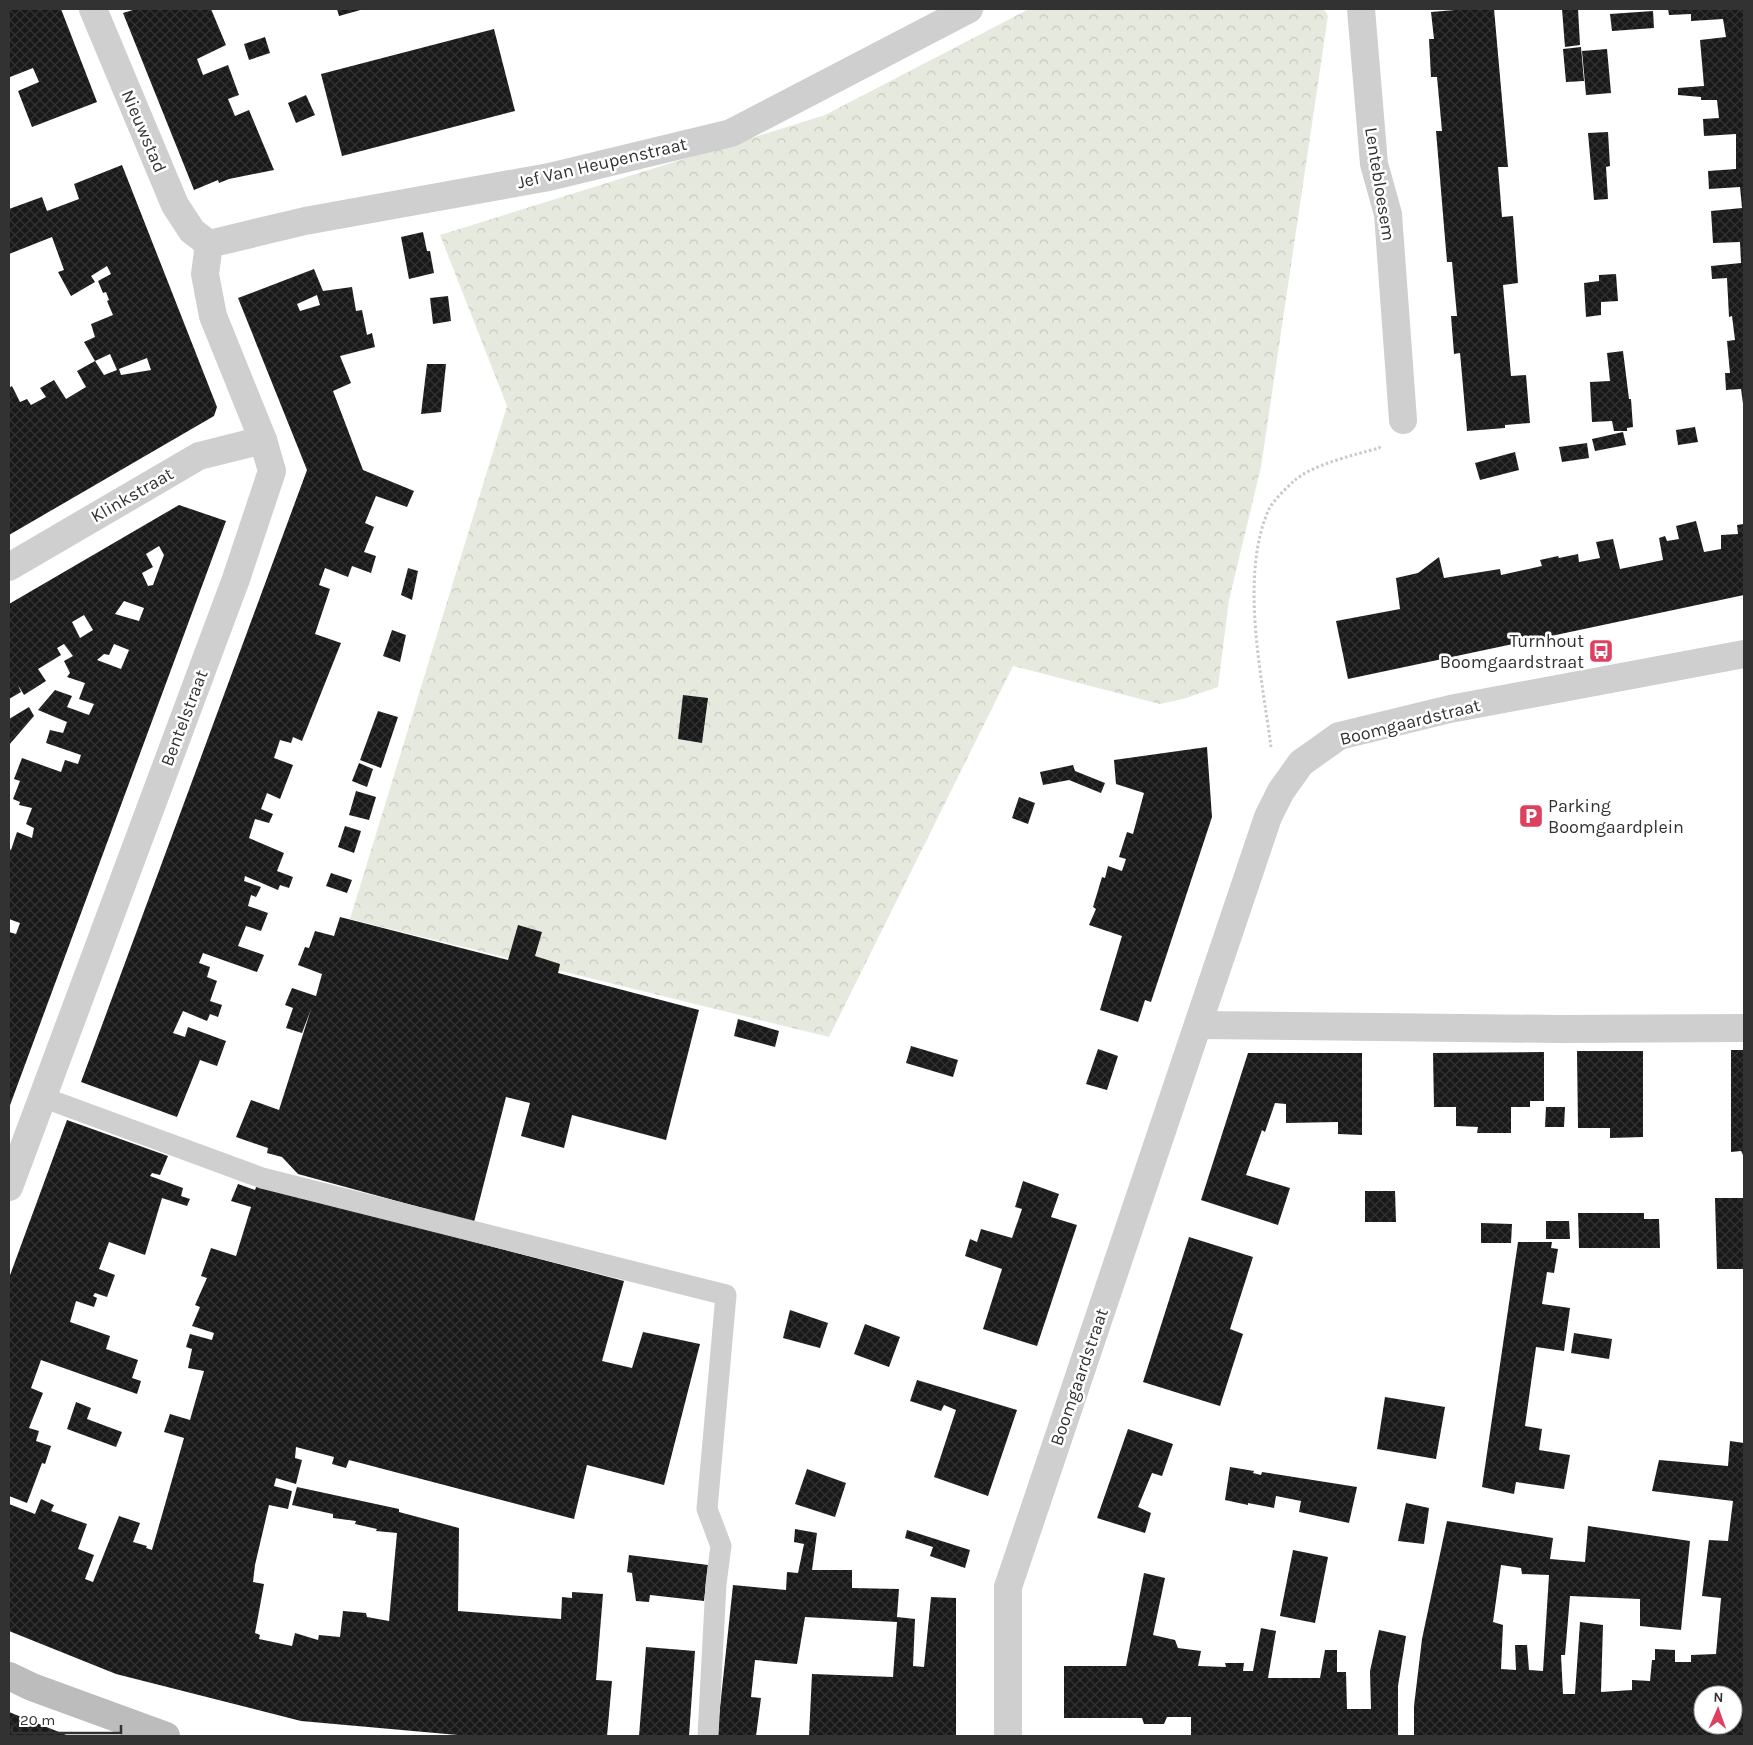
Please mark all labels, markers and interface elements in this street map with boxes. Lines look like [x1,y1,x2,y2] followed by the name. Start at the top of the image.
[117,86,171,176] street label: Nieuwstad
[1360,126,1400,242] street label: Lentebloesem
[515,133,689,193] street label: Jef Van Heupenstraat
[87,462,177,527] street label: Klinkstraat
[1440,630,1584,673] place label: Turnhout Boomgaardstraat
[1588,638,1614,664] bus stop icon: Turnhout Boomgaardstraat
[156,666,213,769] street label: Bentelstraat
[1337,694,1483,750] street label: Boomgaardstraat
[1548,795,1684,838] place label: Parking Boomgaardplein
[1518,803,1544,829] parking icon: Parking Boomgaardplein
[1045,1305,1113,1449] street label: Boomgaardstraat
[1693,1685,1743,1735] north arrow
[1713,1689,1724,1706] text: N
[12,1702,121,1734] scale bar
[20,1711,55,1729] text: 20 m

